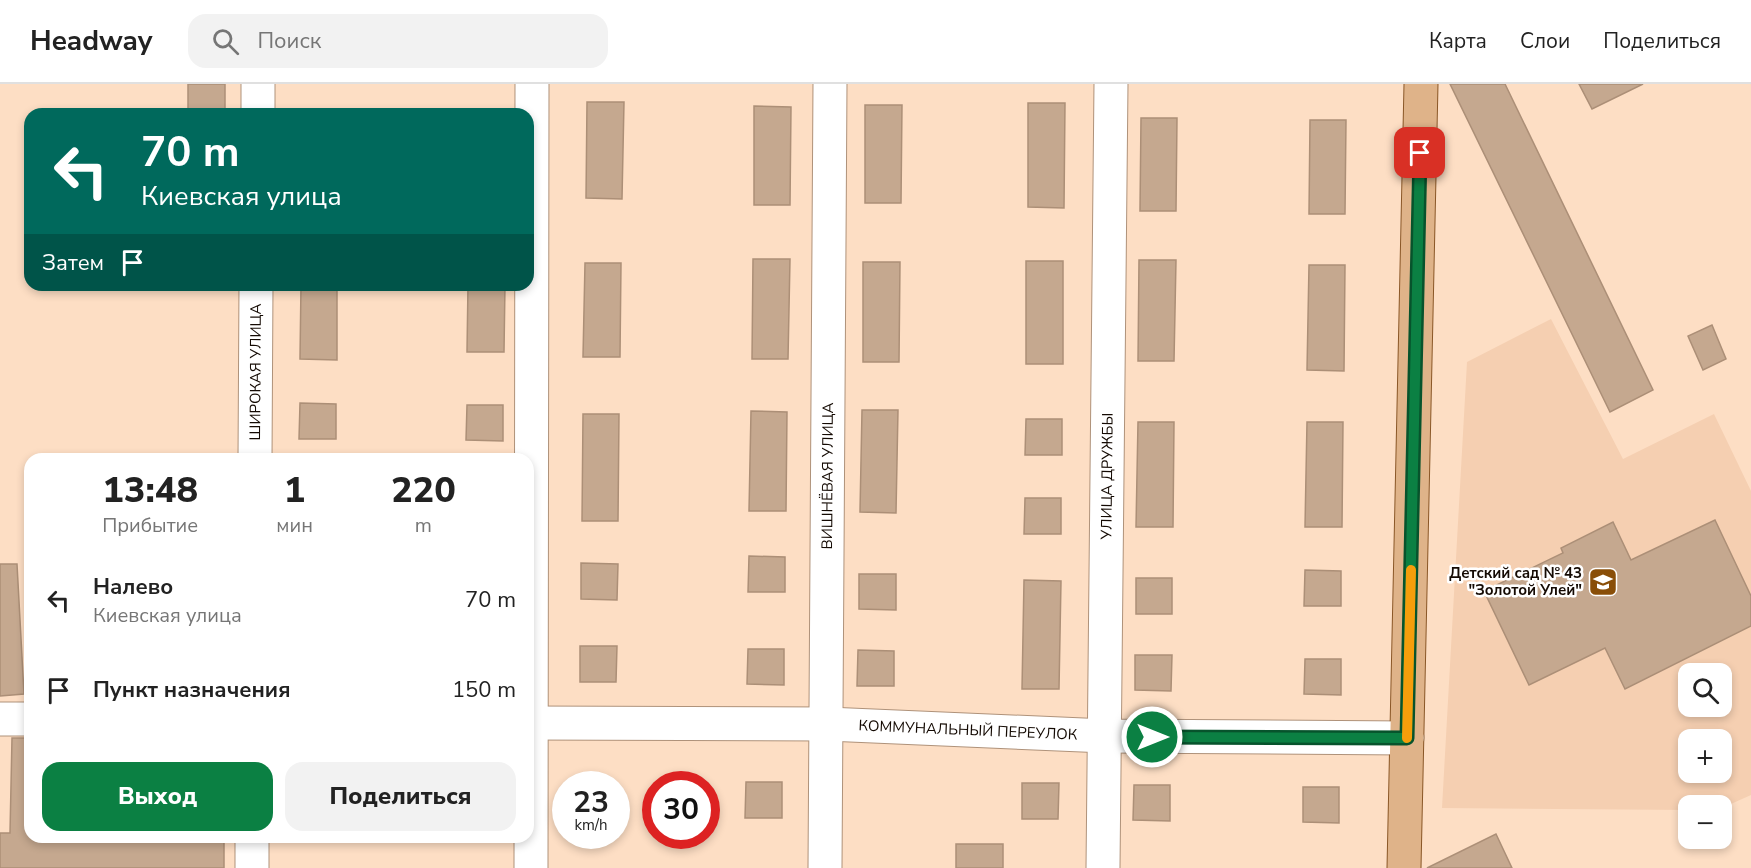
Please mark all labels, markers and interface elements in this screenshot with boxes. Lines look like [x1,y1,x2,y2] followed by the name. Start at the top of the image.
[188,14,608,68] search box
[30,22,152,60] text: Headway
[209,25,242,58] icon: search
[257,26,321,56] text: Поиск
[1429,27,1487,55] text: Карта
[1520,27,1570,55] text: Слои
[1603,27,1721,55] text: Поделиться
[141,124,240,181] text: 70 m
[1394,127,1445,178] pin
[42,132,120,210] icon: left
[1403,136,1436,169] icon: arrive
[141,178,342,215] text: Киевская улица
[116,246,149,279] icon: arrive
[42,248,104,278] text: Затем
[245,304,266,440] street label: ШИРОКАЯ УЛИЦА
[817,402,838,549] street label: ВИШНЁВАЯ УЛИЦА
[1096,413,1118,540] street label: УЛИЦА ДРУЖБЫ
[102,466,198,515] text: 13:48
[284,466,305,515] text: 1
[391,466,456,515] text: 220
[102,512,198,539] text: Прибытие
[276,512,313,539] text: мин
[415,512,432,539] text: m
[1449,563,1582,600] place label: Детский сад № 43 "Золотой Улей"
[1587,566,1619,598] school or university icon: Детский сад № 43 "Золотой Улей"
[93,572,173,602] text: Налево
[42,584,75,617] icon: left
[465,585,516,615] text: 70 m
[93,602,242,629] text: Киевская улица
[1678,663,1732,849] map controls
[1678,663,1732,717] button: search
[42,674,75,707] icon: arrive
[93,675,291,705] text: Пункт назначения
[452,675,516,705] text: 150 m
[1120,705,1184,769] position arrow
[858,715,1078,745] street label: КОММУНАЛЬНЫЙ ПЕРЕУЛОК
[1678,729,1732,783] button: +
[42,762,273,831] button: Выход
[285,762,516,831] button: Поделиться
[642,771,720,849] speed limit sign: 30
[573,782,609,823] text: 23
[1678,795,1732,849] button: −
[574,815,608,835] text: km/h

